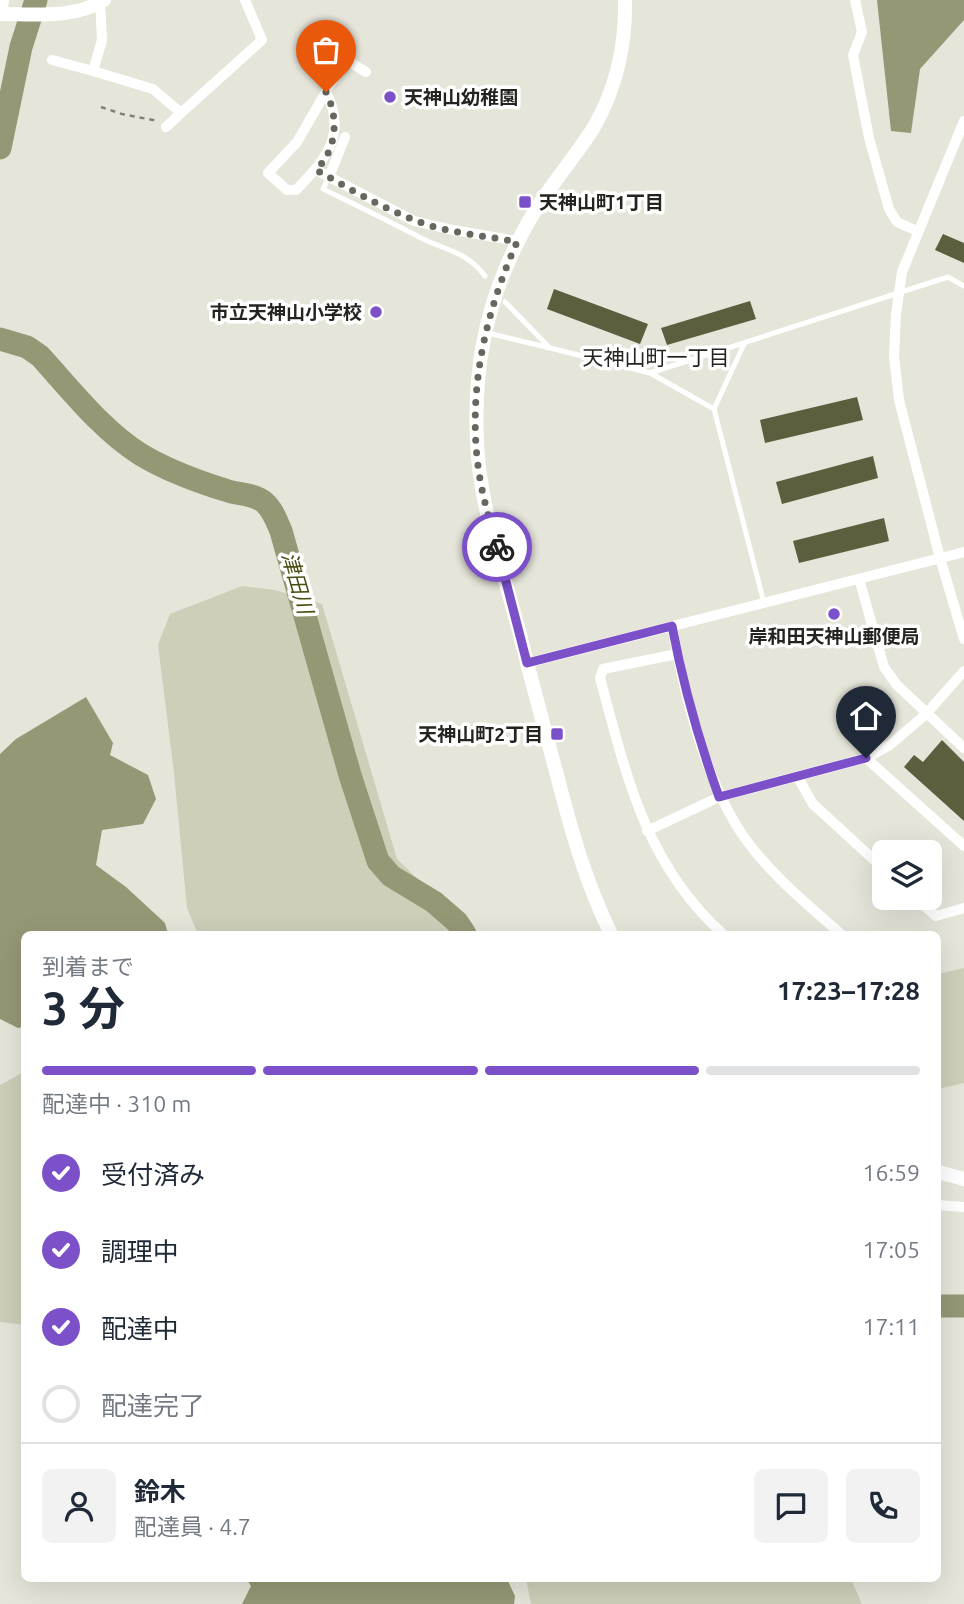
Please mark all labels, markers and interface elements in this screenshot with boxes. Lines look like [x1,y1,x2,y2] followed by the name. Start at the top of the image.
[296,20,356,92] pin
[307,31,345,69] icon: bag
[404,86,518,108] place label: 天神山幼稚園
[382,89,398,105] marker: 天神山幼稚園
[539,191,664,213] place label: 天神山町1丁目
[517,194,533,210] marker: 天神山町1丁目
[210,301,362,323] place label: 市立天神山小学校
[368,304,384,320] marker: 市立天神山小学校
[583,345,730,369] district label: 天神山町一丁目
[462,512,532,582] courier
[478,528,516,566] icon: bike
[278,549,319,618] water label: 津田川
[826,606,842,622] marker: 岸和田天神山郵便局
[748,625,920,647] place label: 岸和田天神山郵便局
[836,686,896,758] pin
[847,697,885,735] icon: home
[418,723,543,745] place label: 天神山町2丁目
[549,726,565,742] marker: 天神山町2丁目
[872,840,942,910] map controls
[872,840,942,910] button: layers
[42,954,134,979] text: 到着まで
[777,976,920,1005] text: 17:23–17:28
[42,982,125,1034] text: 3 分
[42,1091,191,1116] text: 配達中 · 310 m
[42,1154,80,1192] icon: check
[101,1160,205,1189] text: 受付済み
[862,1160,920,1185] text: 16:59
[42,1231,80,1269] icon: check
[101,1237,179,1266] text: 調理中
[862,1237,920,1262] text: 17:05
[42,1308,80,1346] icon: check
[101,1314,179,1343] text: 配達中
[862,1314,920,1339] text: 17:11
[101,1391,205,1420] text: 配達完了
[42,1469,116,1543] button: person
[754,1469,828,1543] button: chat
[846,1469,920,1543] button: phone
[134,1477,186,1506] text: 鈴木
[134,1514,251,1539] text: 配達員 · 4.7

